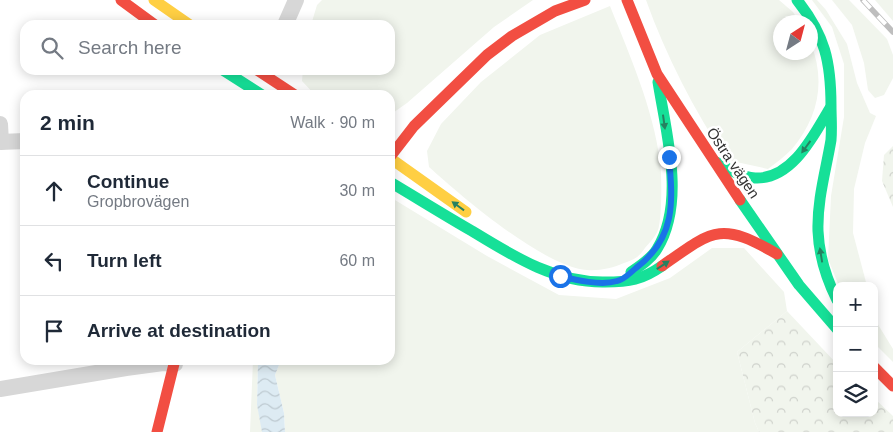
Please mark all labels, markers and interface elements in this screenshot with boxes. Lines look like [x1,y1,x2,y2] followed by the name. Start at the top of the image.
[773,15,818,60] north arrow
[20,20,395,75] search box
[38,34,66,62] icon: search
[78,37,182,58] text: Search here
[40,111,95,134] text: 2 min
[290,114,375,131] text: Walk · 90 m
[660,114,668,130] one-way arrow
[704,124,763,201] street label: Östra vägen
[801,140,811,154] one-way arrow
[658,146,681,169] route end
[87,171,169,192] text: Continue
[40,177,68,205] icon: ahead
[339,182,375,199] text: 30 m
[87,193,189,210] text: Gropbrovägen
[451,201,464,211] one-way arrow
[817,246,825,262] one-way arrow
[40,247,68,275] icon: left
[87,250,162,271] text: Turn left
[339,252,375,269] text: 60 m
[656,260,670,270] one-way arrow
[549,265,572,288] route start
[833,282,878,417] map controls
[833,282,878,327] button: +
[40,317,68,345] icon: arrive
[87,320,271,341] text: Arrive at destination
[833,327,878,372] button: −
[833,372,878,417] button: layers

